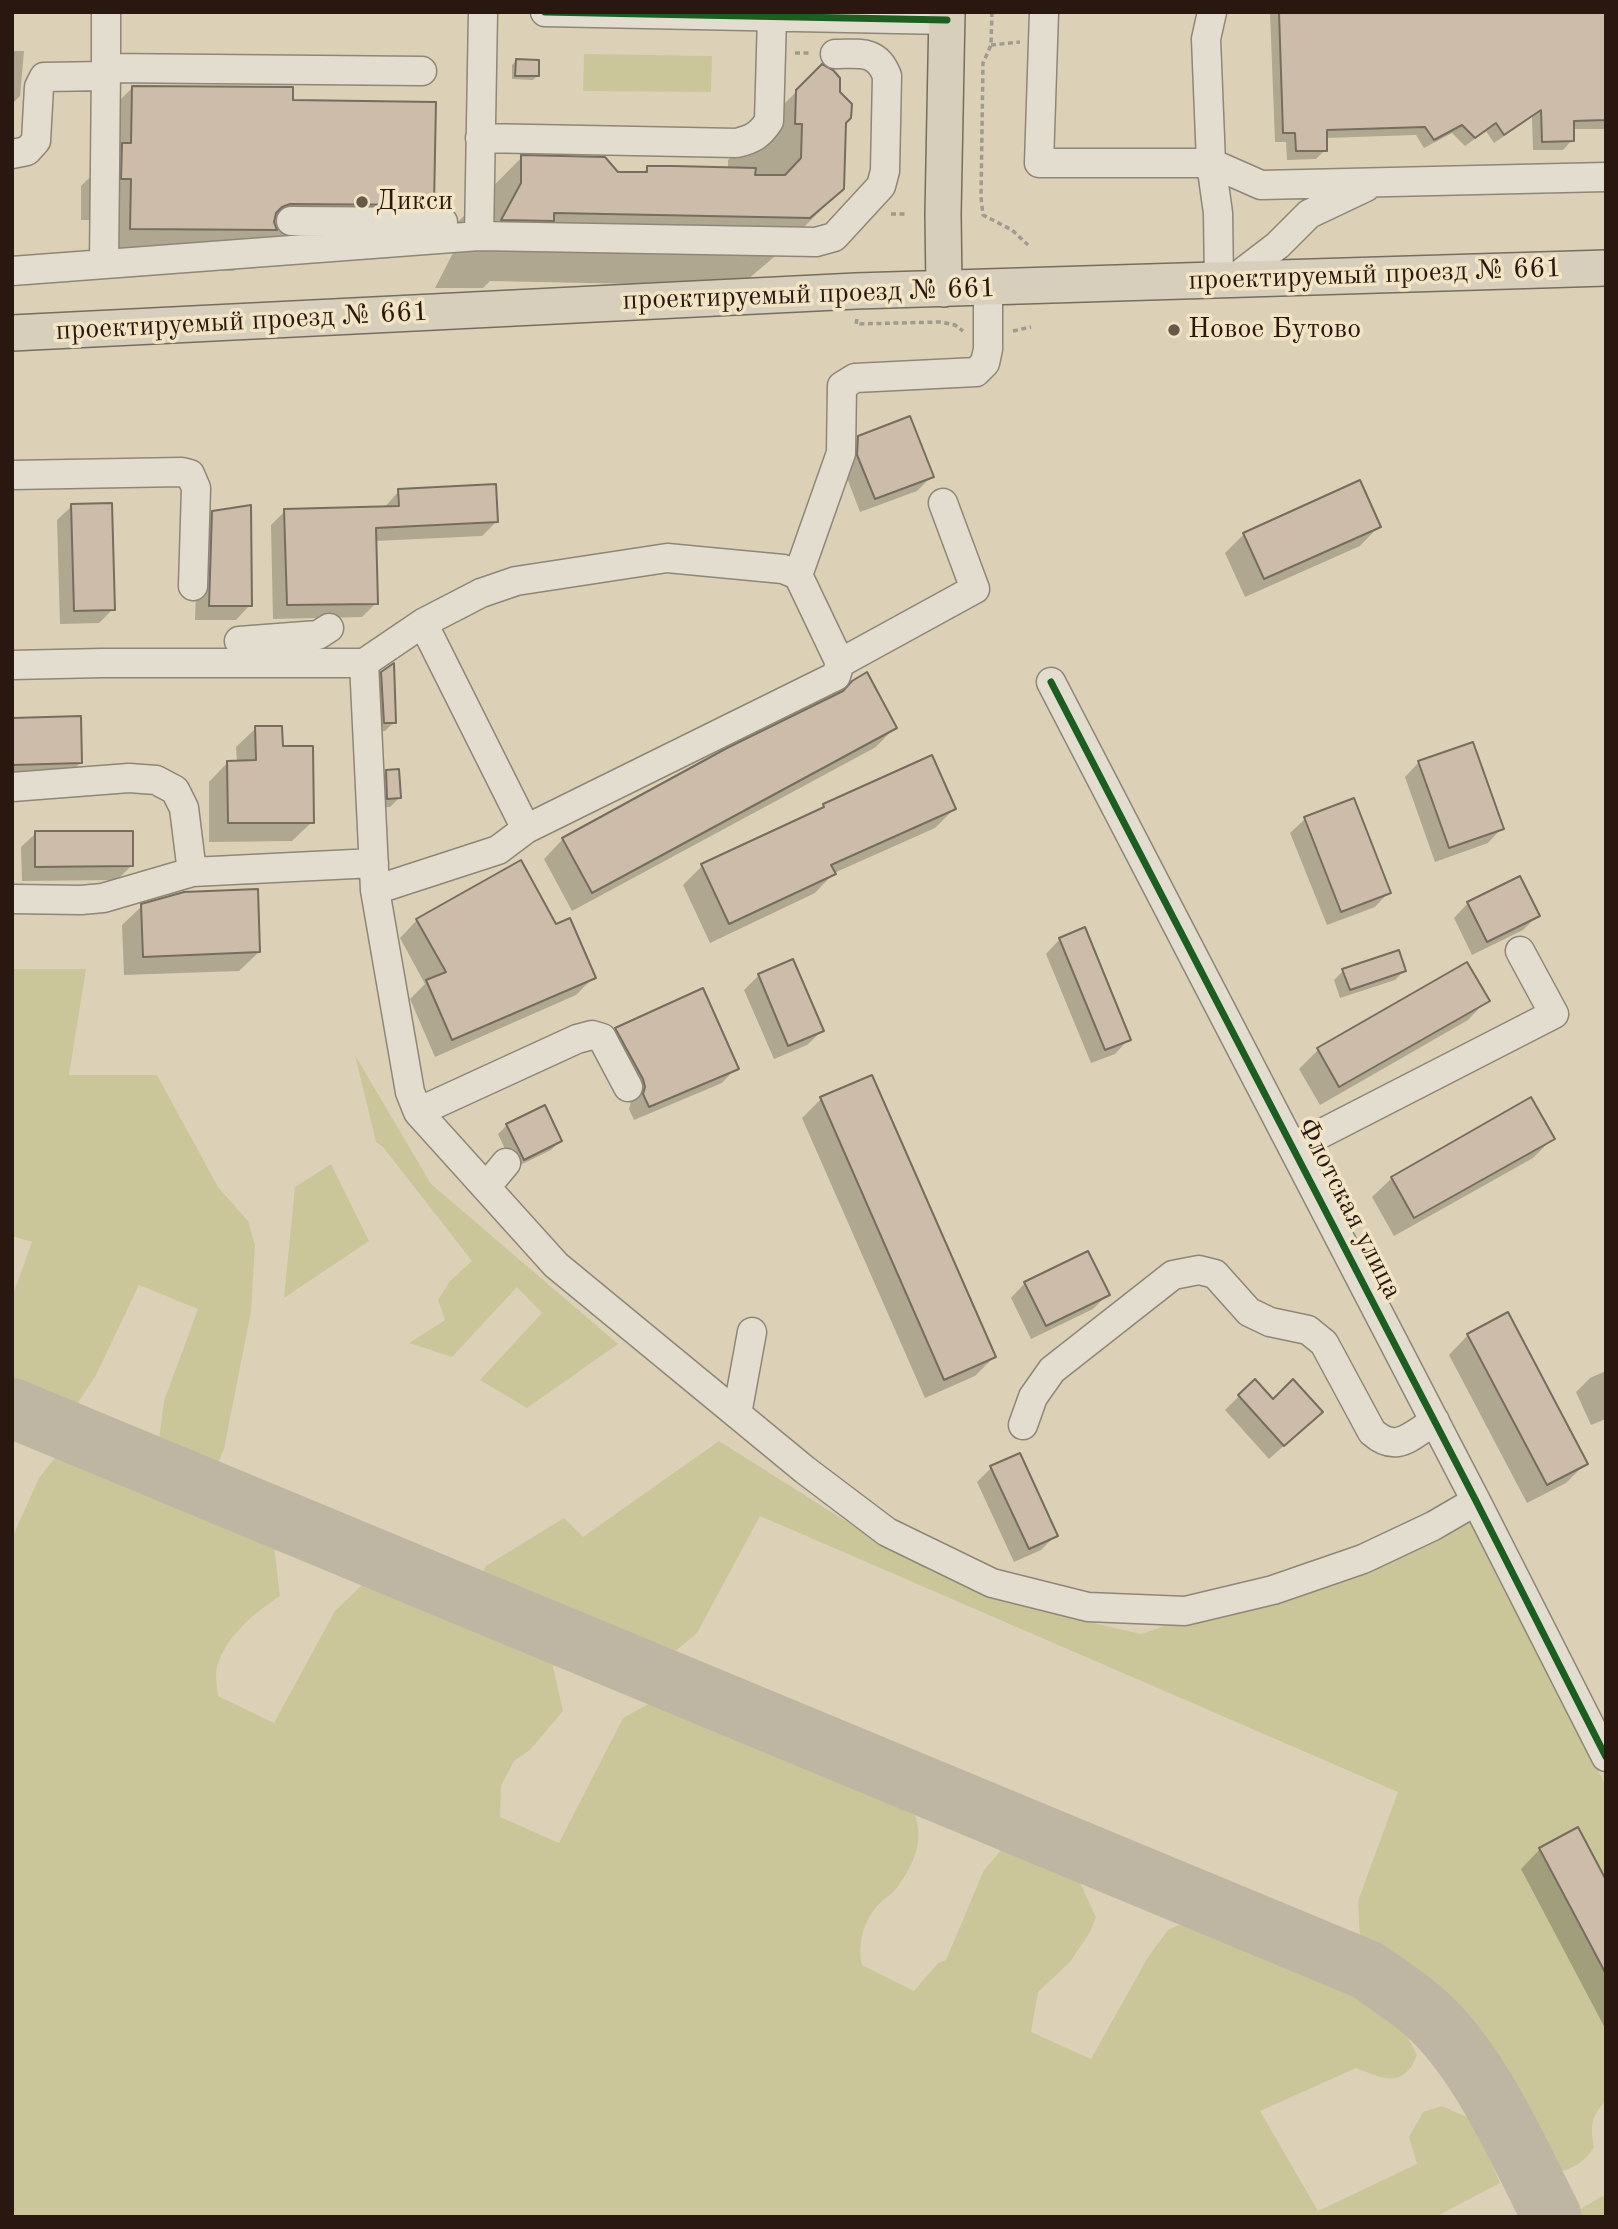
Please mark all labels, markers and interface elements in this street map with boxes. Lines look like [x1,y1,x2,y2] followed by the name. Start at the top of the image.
[376,185,453,219] place label: Дикси
[354,194,370,210] marker: Дикси
[1188,252,1562,298] street label: проектируемый проезд № 661
[622,272,996,318] street label: проектируемый проезд № 661
[55,295,429,349] street label: проектируемый проезд № 661
[1188,313,1361,347] place label: Новое Бутово
[1166,322,1182,338] marker: Новое Бутово
[1289,1113,1409,1305] street label: Флотская улица

